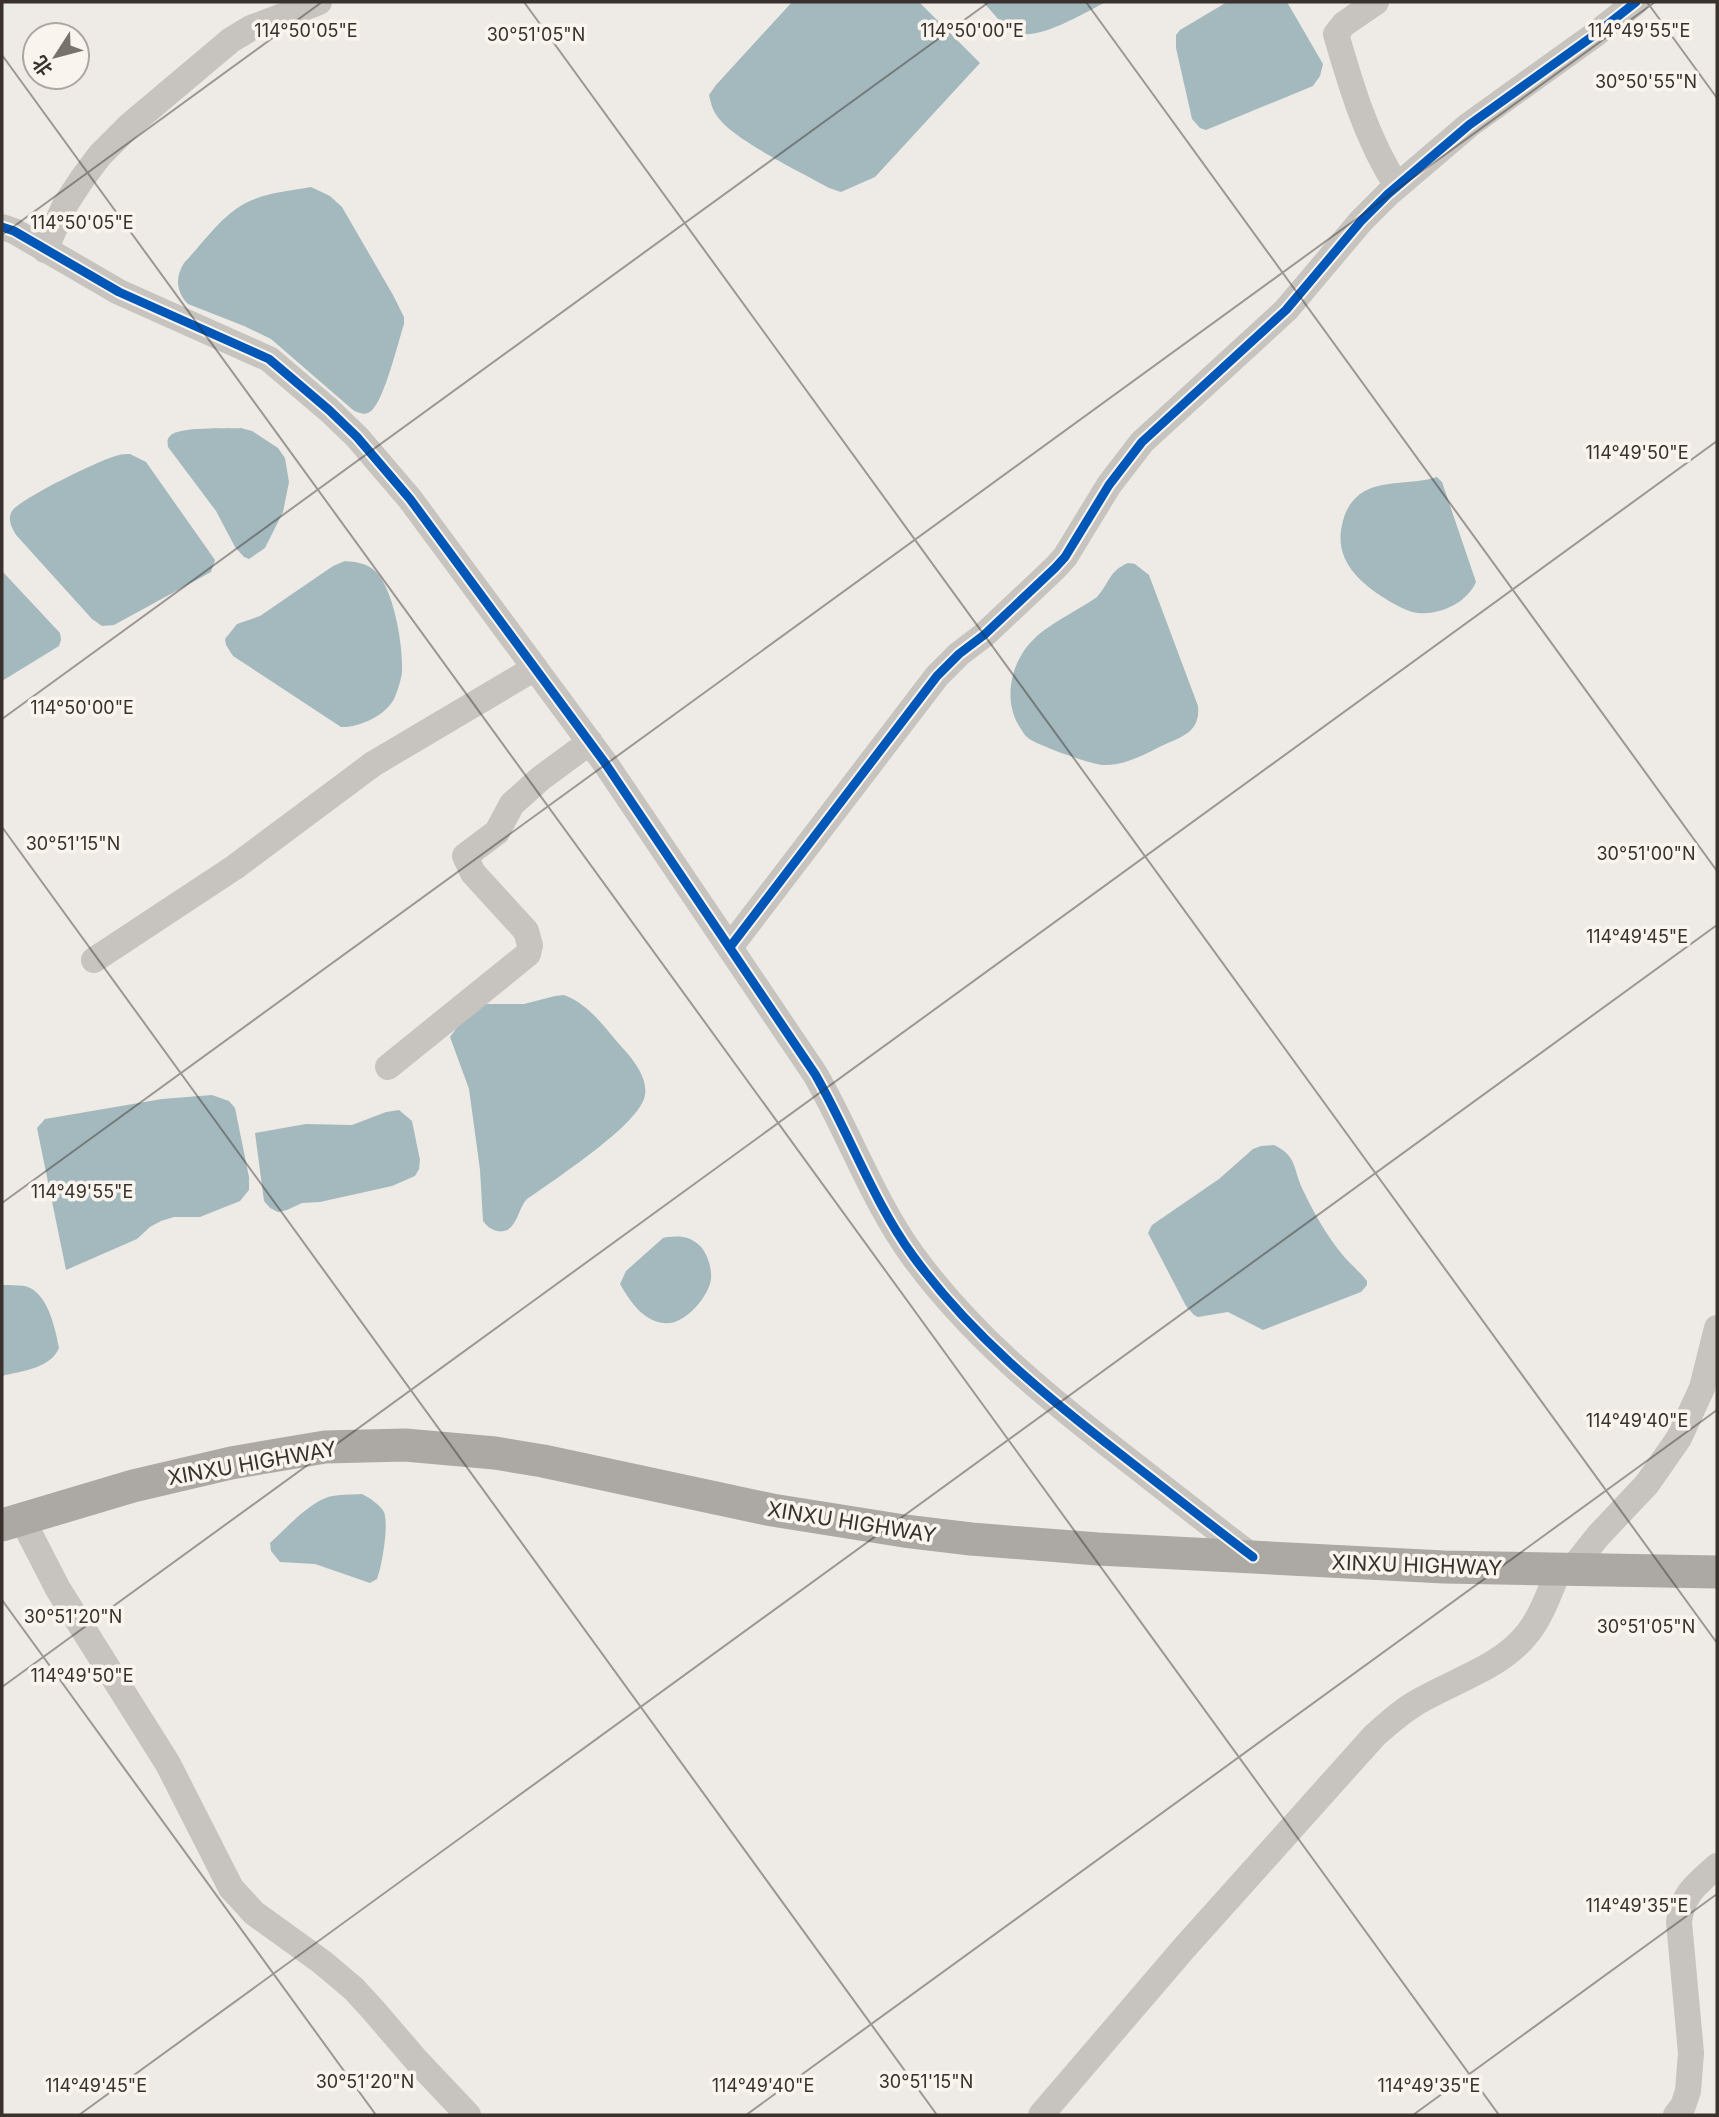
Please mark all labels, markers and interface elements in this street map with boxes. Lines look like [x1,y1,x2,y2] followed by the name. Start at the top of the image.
[254,20,358,41] text: 114°50'05"E
[920,20,1024,41] text: 114°50'00"E
[1588,20,1690,41] text: 114°49'55"E
[21,21,91,91] north arrow
[487,24,585,45] text: 30°51'05"N
[28,51,58,80] text: 北
[1595,71,1697,92] text: 30°50'55"N
[30,212,134,233] text: 114°50'05"E
[1586,442,1689,463] text: 114°49'50"E
[30,697,134,718] text: 114°50'00"E
[26,833,120,854] text: 30°51'15"N
[1597,843,1696,864] text: 30°51'00"N
[1586,926,1688,947] text: 114°49'45"E
[31,1181,133,1202] text: 114°49'55"E
[1586,1410,1688,1431] text: 114°49'40"E
[166,1436,338,1490] street label: XINXU HIGHWAY
[766,1496,938,1548] street label: XINXU HIGHWAY
[1331,1550,1503,1580] street label: XINXU HIGHWAY
[24,1606,122,1627] text: 30°51'20"N
[1597,1616,1695,1637] text: 30°51'05"N
[31,1665,134,1686] text: 114°49'50"E
[1586,1895,1688,1916] text: 114°49'35"E
[316,2071,414,2092] text: 30°51'20"N
[879,2071,973,2092] text: 30°51'15"N
[45,2075,147,2096] text: 114°49'45"E
[712,2075,814,2096] text: 114°49'40"E
[1378,2075,1480,2096] text: 114°49'35"E

